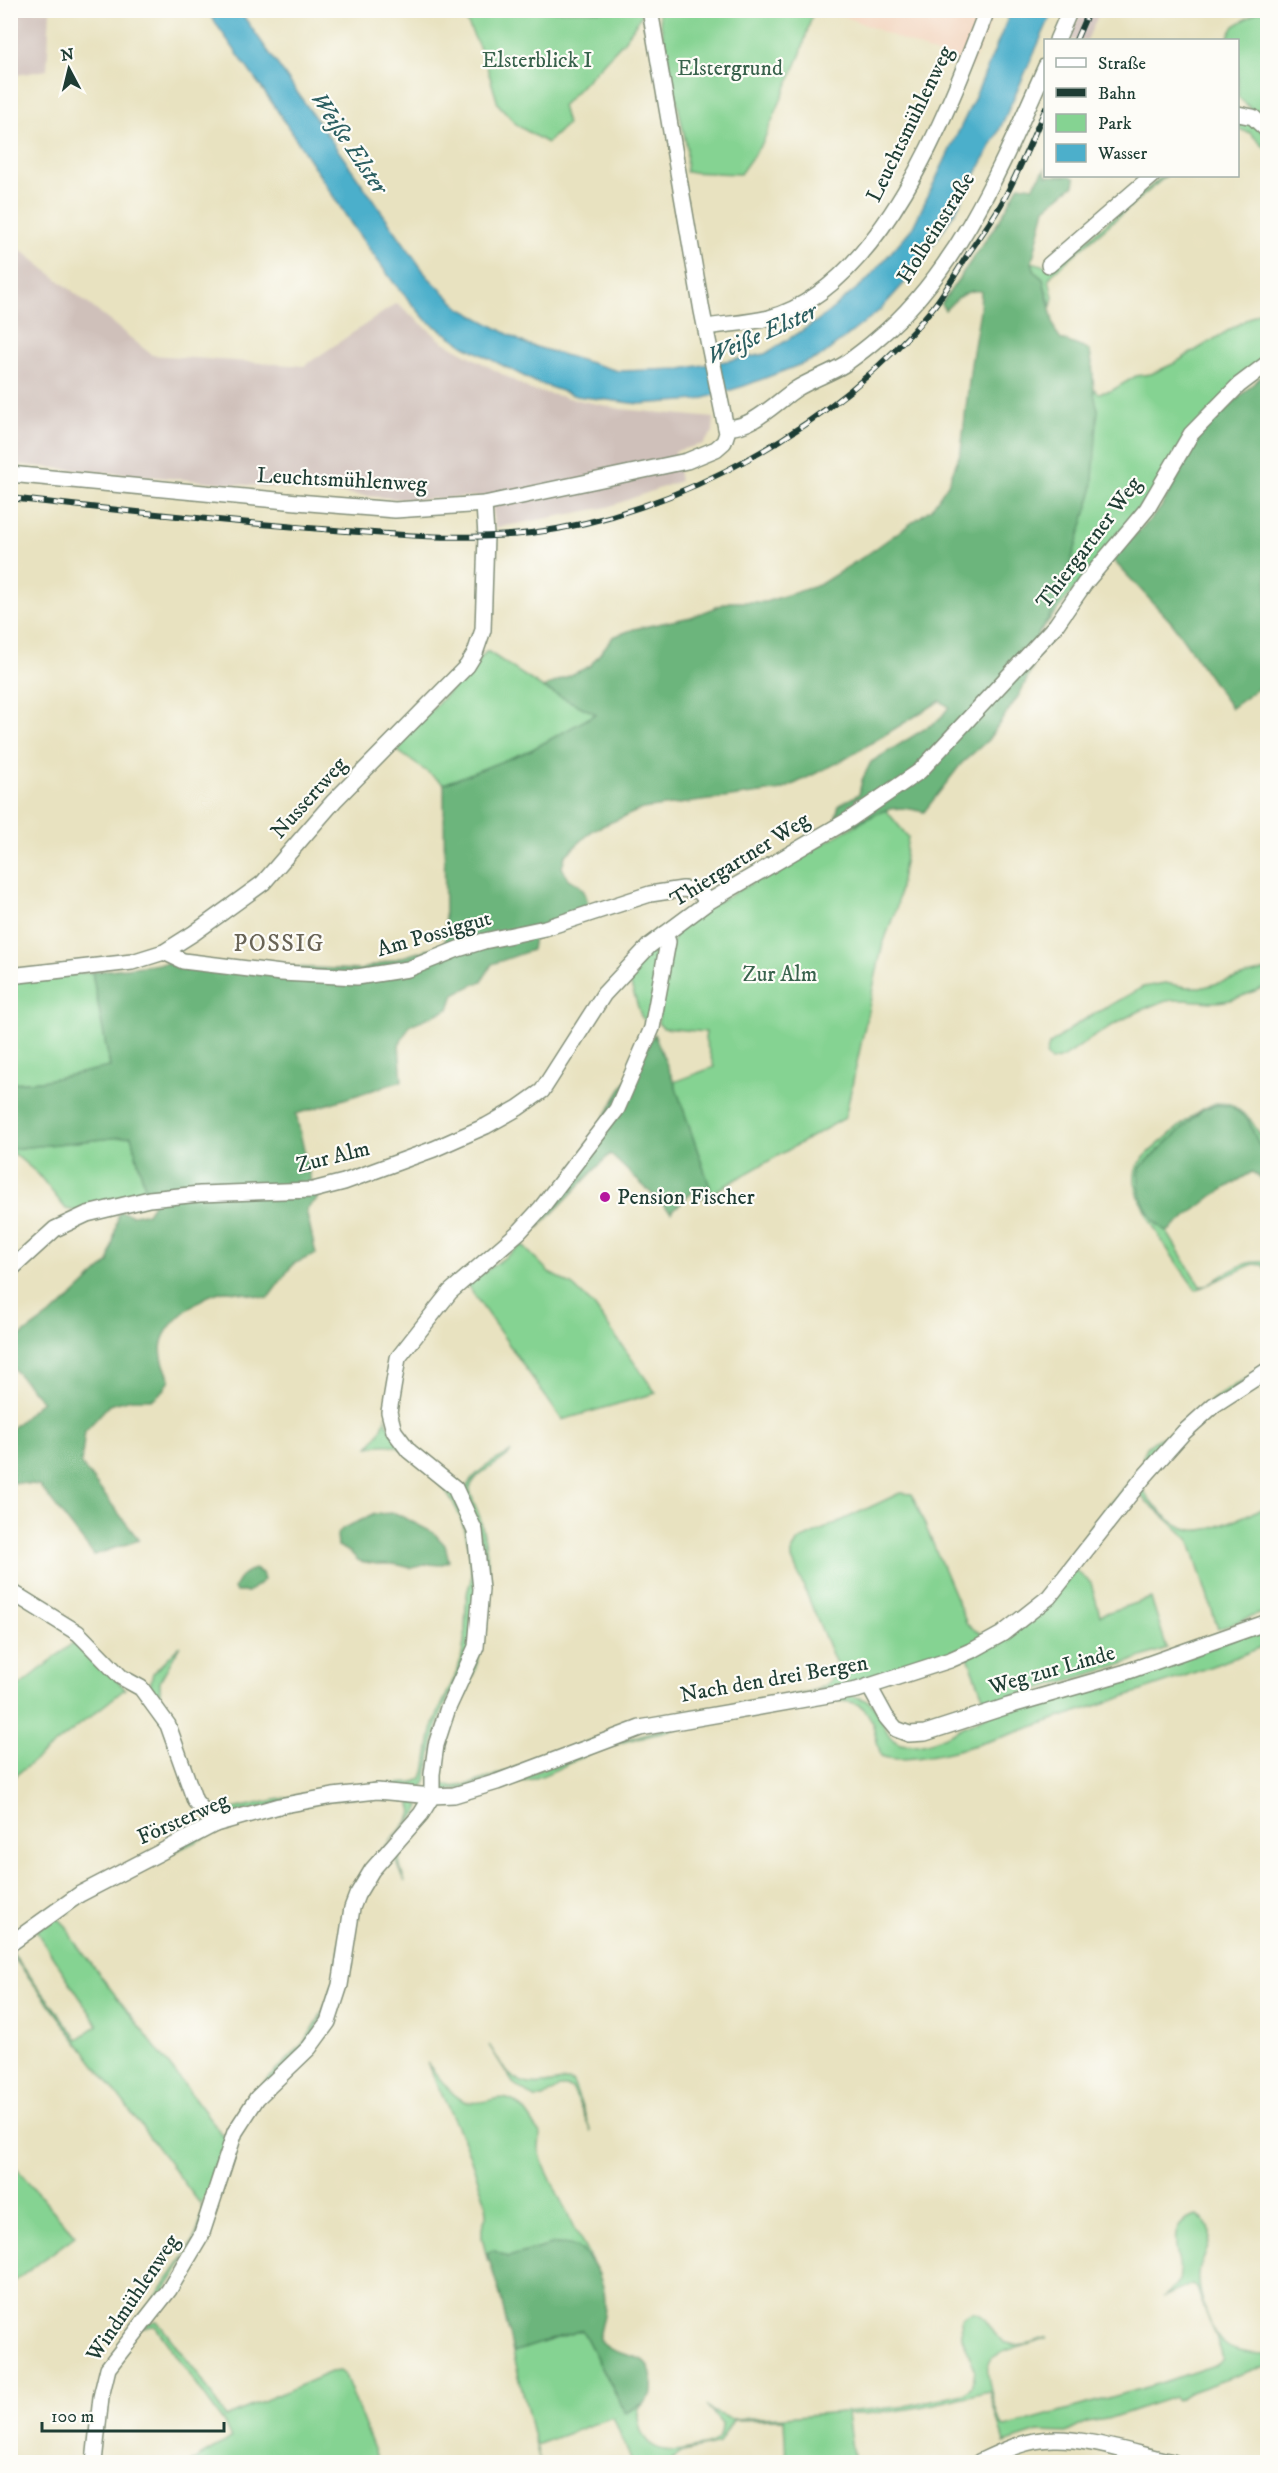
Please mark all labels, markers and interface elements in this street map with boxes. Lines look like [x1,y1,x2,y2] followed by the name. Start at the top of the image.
[39,39,99,99] north arrow
[1044,39,1239,177] legend
[861,41,960,206] street label: Leuchtsmühlenweg
[60,44,75,66] text: N
[482,47,592,74] park label: Elsterblick I
[1098,53,1146,75] text: Straße
[677,55,783,82] park label: Elstergrund
[1098,83,1136,105] text: Bahn
[304,86,396,202] water label: Weiße Elster
[1098,113,1132,135] text: Park
[1097,143,1148,165] text: Wasser
[891,167,981,289] street label: Holbeinstraße
[702,295,824,372] water label: Weiße Elster
[256,462,428,498] street label: Leuchtsmühlenweg
[1030,471,1148,615] street label: Thiergartner Weg
[265,751,353,845] street label: Nussertweg
[666,806,815,914] street label: Thiergartner Weg
[374,905,494,963] street label: Am Possiggut
[233,929,325,959] district label: POSSIG
[743,961,817,988] park label: Zur Alm
[293,1135,373,1179] street label: Zur Alm
[617,1184,756,1211] place label: Pension Fischer
[598,1190,612,1204] marker: Pension Fischer
[985,1639,1118,1701] street label: Weg zur Linde
[678,1649,870,1709] street label: Nach den drei Bergen
[133,1787,233,1851] street label: Försterweg
[80,2229,186,2368] street label: Windmühlenweg
[42,2395,224,2433] scale bar
[51,2406,94,2428] text: 100 m

